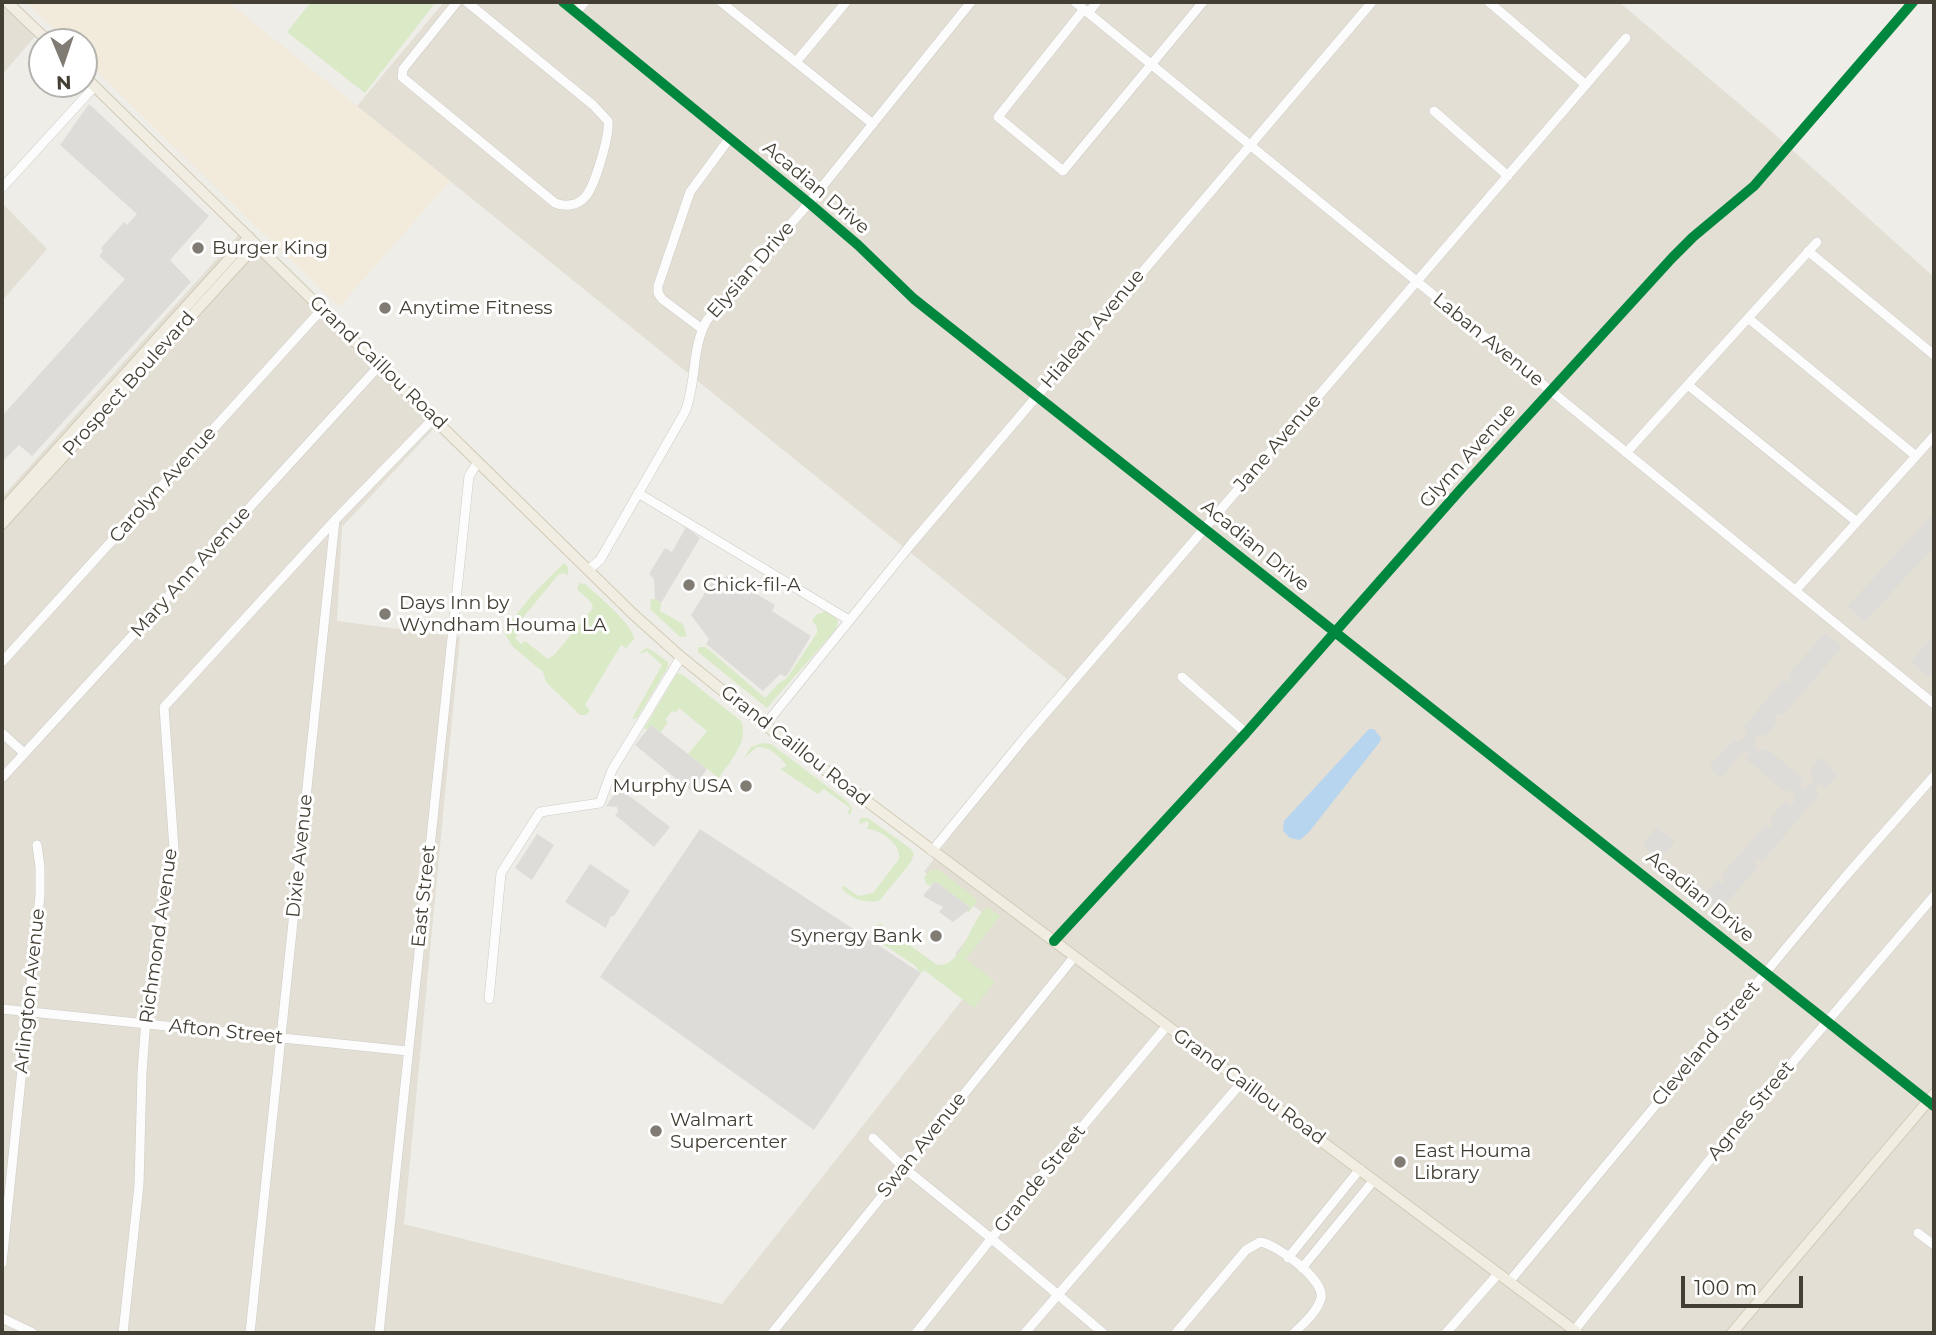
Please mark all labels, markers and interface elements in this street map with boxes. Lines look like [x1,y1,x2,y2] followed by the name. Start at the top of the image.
[28,28,98,98] north arrow
[56,71,72,94] text: N
[758,137,874,239] street label: Acadian Drive
[703,217,799,323] street label: Elysian Drive
[212,237,328,259] place label: Burger King
[190,240,206,256] marker: Burger King
[1036,265,1150,393] street label: Hialeah Avenue
[1428,288,1548,392] street label: Laban Avenue
[304,291,452,435] street label: Grand Caillou Road
[399,297,553,319] place label: Anytime Fitness
[377,300,393,316] marker: Anytime Fitness
[58,307,200,461] street label: Prospect Boulevard
[1229,390,1327,496] street label: Jane Avenue
[1415,399,1521,513] street label: Glynn Avenue
[105,422,221,548] street label: Carolyn Avenue
[1196,496,1314,596] street label: Acadian Drive
[126,502,256,642] street label: Mary Ann Avenue
[703,574,801,596] place label: Chick-fil-A
[681,577,697,593] marker: Chick-fil-A
[399,592,607,636] place label: Days Inn by Wyndham Houma LA
[377,606,393,622] marker: Days Inn by Wyndham Houma LA
[716,681,874,811] street label: Grand Caillou Road
[613,775,732,797] place label: Murphy USA
[738,778,754,794] marker: Murphy USA
[282,793,318,919] street label: Dixie Avenue
[407,844,441,948] street label: East Street
[135,847,183,1025] street label: Richmond Avenue
[1641,847,1759,947] street label: Acadian Drive
[10,907,50,1075] street label: Arlington Avenue
[790,925,922,947] place label: Synergy Bank
[928,928,944,944] marker: Synergy Bank
[1647,977,1765,1111] street label: Cleveland Street
[168,1015,284,1049] street label: Afton Street
[1168,1024,1330,1150] street label: Grand Caillou Road
[1703,1057,1799,1165] street label: Agnes Street
[873,1088,971,1202] street label: Swan Avenue
[670,1109,787,1153] place label: Walmart Supercenter
[989,1120,1091,1238] street label: Grande Street
[648,1123,664,1139] marker: Walmart Supercenter
[1414,1140,1531,1184] place label: East Houma Library
[1392,1154,1408,1170] marker: East Houma Library
[1684,1262,1806,1306] scale bar
[1694,1275,1757,1300] text: 100 m

